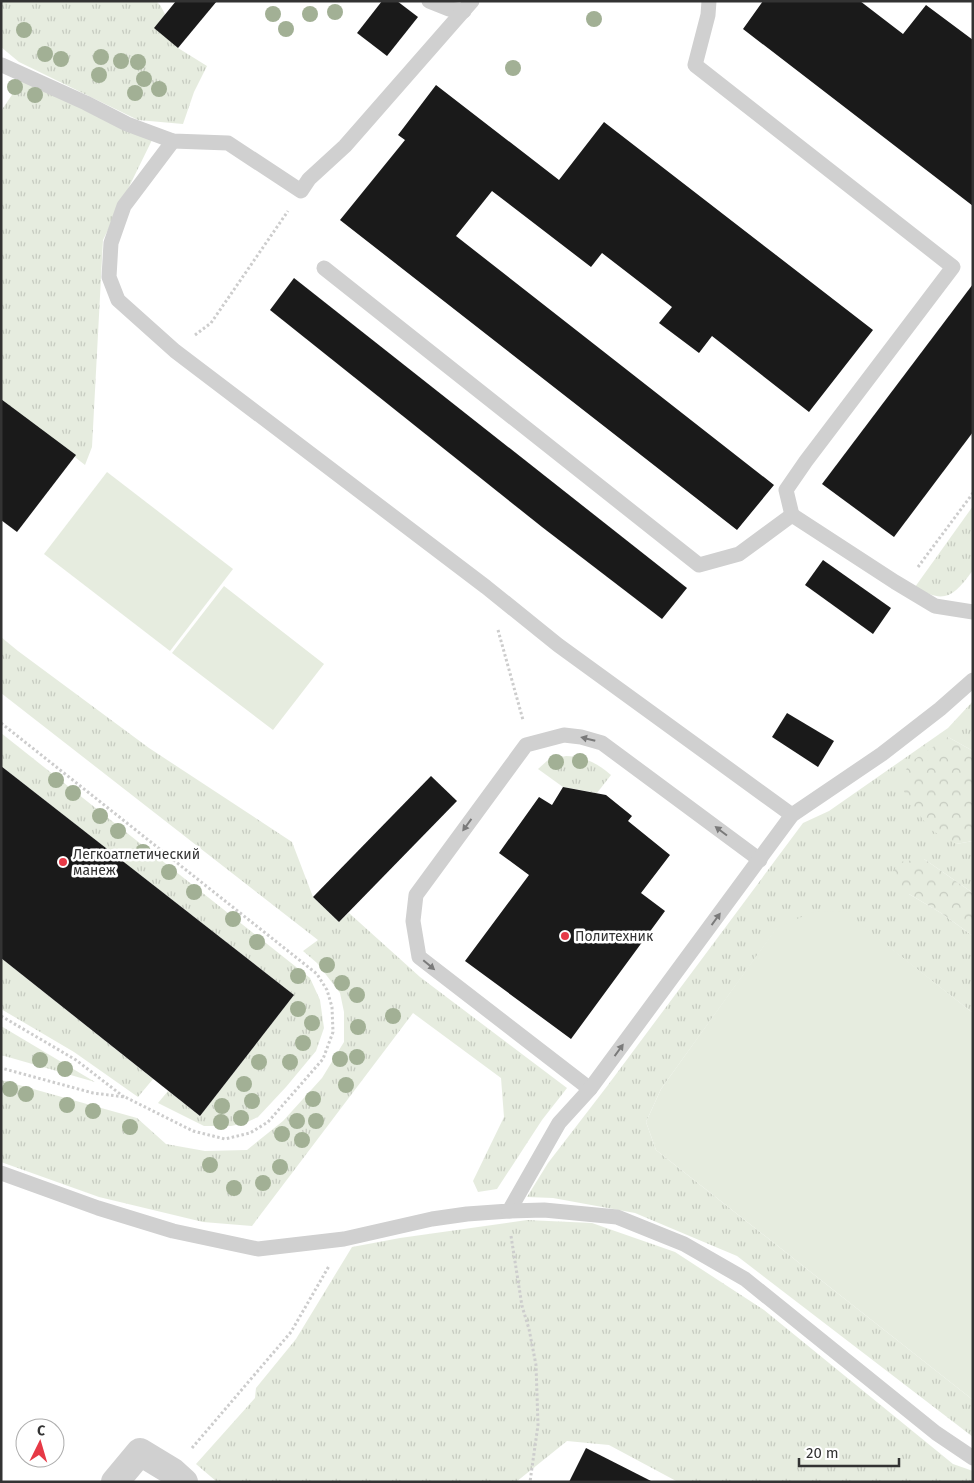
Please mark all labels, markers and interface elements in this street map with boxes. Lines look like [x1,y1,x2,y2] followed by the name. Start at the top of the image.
[580,735,595,743] one-way arrow
[462,818,473,831] one-way arrow
[715,825,728,836] one-way arrow
[73,846,200,879] place label: Легкоатлетический манеж
[57,856,69,868] marker: Легкоатлетический манеж
[710,913,720,926] one-way arrow
[575,928,654,945] place label: Политехник
[559,930,571,942] marker: Политехник
[422,960,435,971] one-way arrow
[614,1043,624,1057] one-way arrow
[15,1418,65,1468] north arrow
[36,1422,46,1439] text: С
[799,1436,899,1468] scale bar
[806,1444,839,1462] text: 20 m

